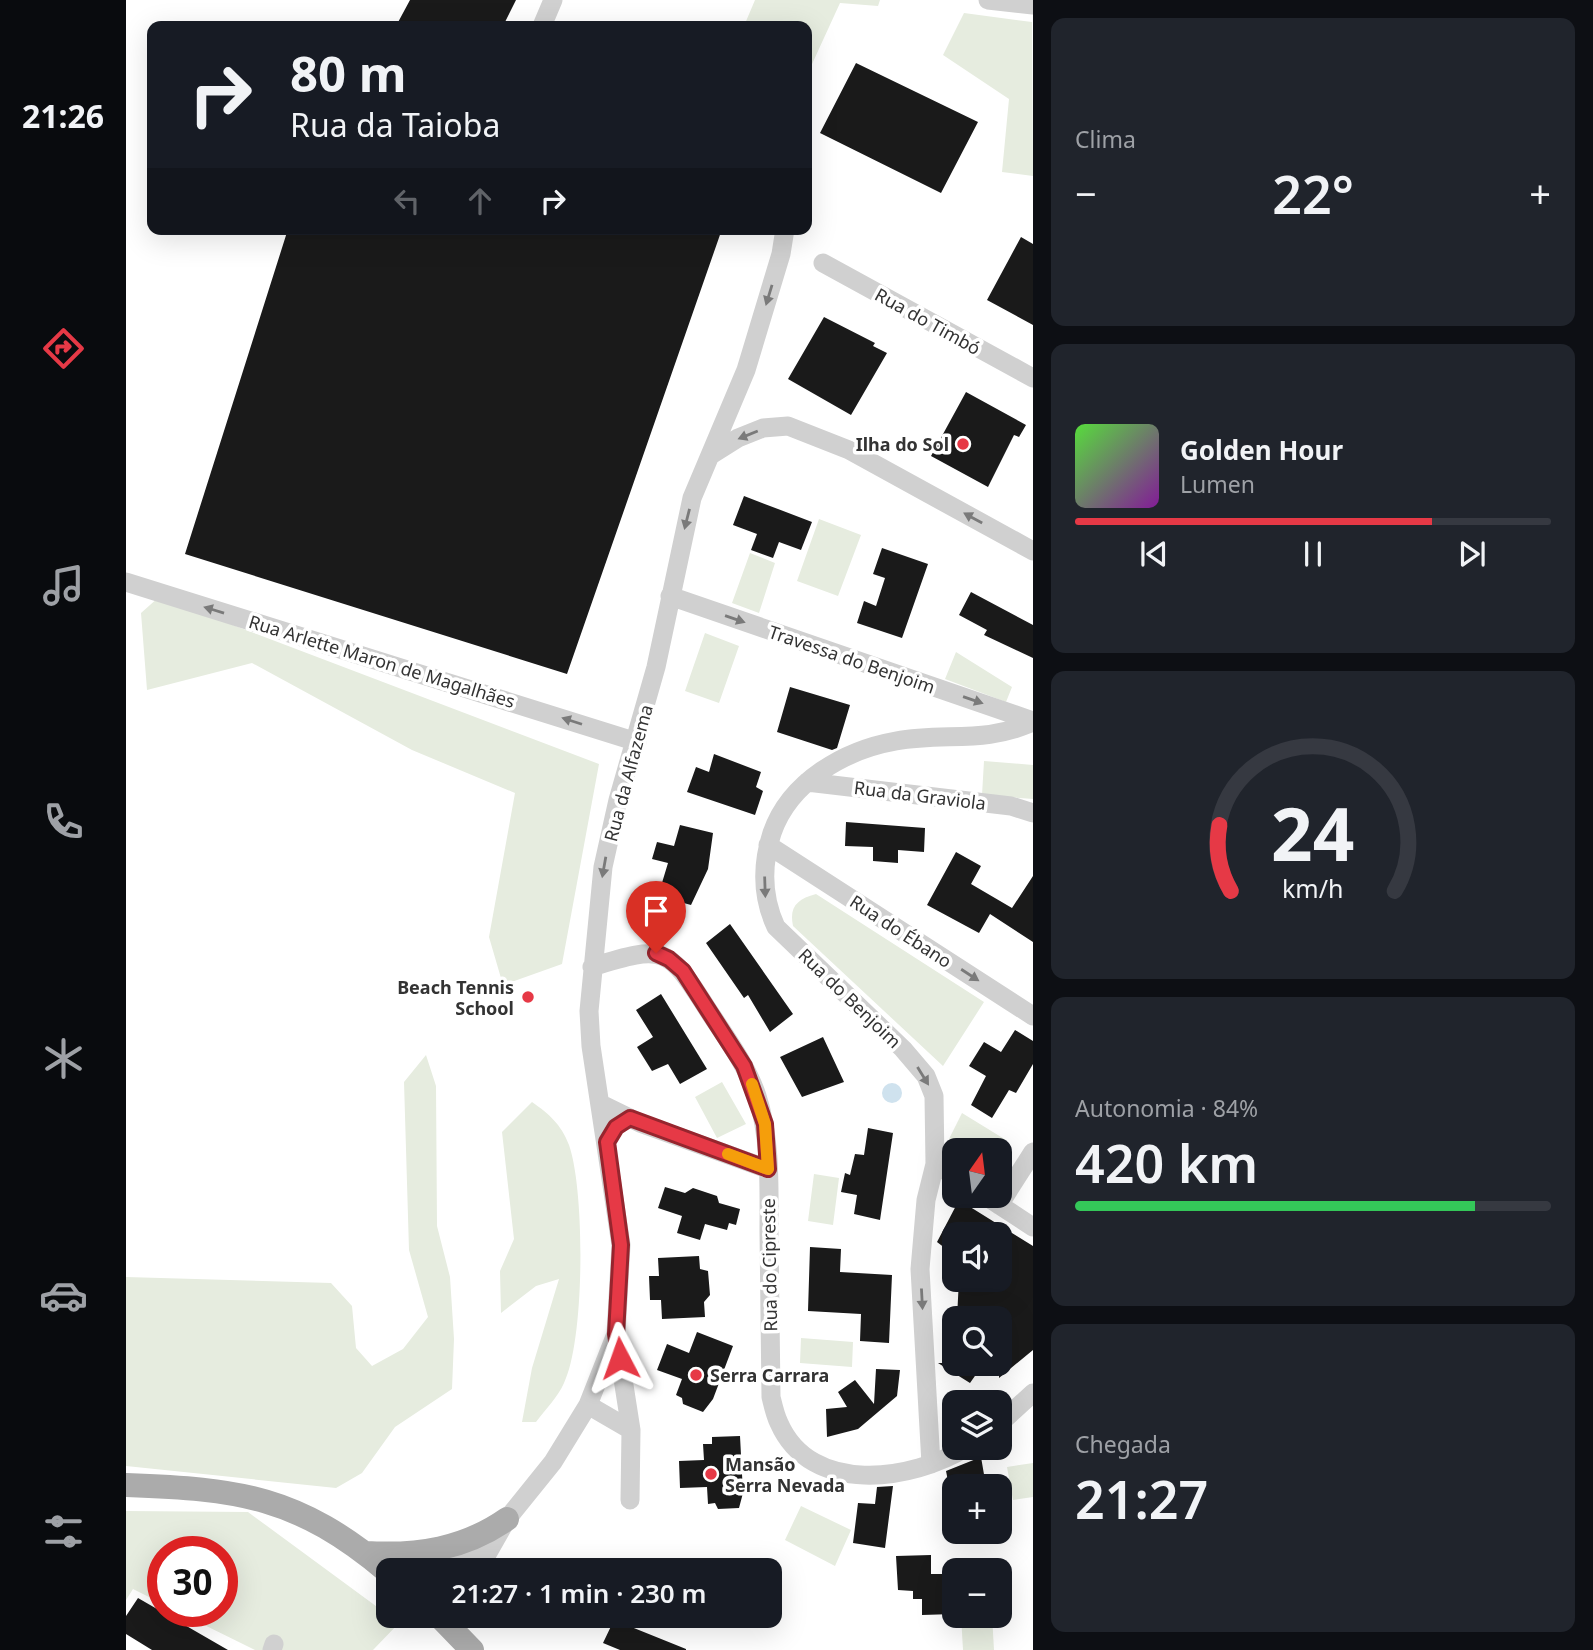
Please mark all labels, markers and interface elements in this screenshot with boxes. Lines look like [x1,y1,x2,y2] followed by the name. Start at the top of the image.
[290,40,407,106] text: 80 m
[175,49,266,140] icon: right
[22,94,104,137] text: 21:26
[290,103,500,146] text: Rua da Taioba
[1075,123,1136,155] text: Clima
[1272,158,1354,229] text: 22°
[1075,167,1097,219] text: −
[1529,167,1551,219] text: +
[388,182,426,220] icon: left
[461,182,499,220] icon: ahead
[534,182,572,220] icon: right
[871,282,985,360] street label: Rua do Timbó
[763,285,773,306] one-way arrow
[39,324,88,373] icon: directions
[737,429,758,440] one-way arrow
[856,432,949,456] place label: Ilha do Sol
[1180,432,1343,468] text: Golden Hour
[955,436,971,452] marker: Ilha do Sol
[1180,468,1255,500] text: Lumen
[681,508,692,530] one-way arrow
[963,512,983,524] one-way arrow
[1135,535,1173,573] icon: previous
[1294,535,1332,573] icon: pause
[1453,535,1491,573] icon: next
[39,561,88,610] icon: music
[203,604,224,614] one-way arrow
[246,609,518,713] street label: Rua Arlette Maron de Magalhães
[724,614,745,625] one-way arrow
[766,619,938,699] street label: Travessa do Benjoim
[963,696,984,706] one-way arrow
[598,702,658,844] street label: Rua da Alfazema
[561,715,582,725] one-way arrow
[853,775,987,815] street label: Rua da Graviola
[1271,783,1355,882] text: 24
[39,797,88,846] icon: phone
[598,856,609,878] one-way arrow
[1282,871,1344,905] text: km/h
[760,876,771,898] one-way arrow
[626,881,686,953] pin
[845,889,957,973] street label: Rua do Ébano
[637,892,675,930] icon: arrive
[794,943,906,1053] street label: Rua do Benjoim
[960,969,979,982] one-way arrow
[397,975,514,1020] place label: Beach Tennis School
[520,989,536,1005] marker: Beach Tennis School
[39,1034,88,1083] icon: climate
[917,1066,930,1085] one-way arrow
[1075,1092,1258,1124] text: Autonomia · 84%
[1075,1127,1258,1198] text: 420 km
[942,1138,1012,1208] north arrow
[942,1138,1012,1628] map controls
[756,1198,782,1332] street label: Rua do Cipreste
[942,1222,1012,1292] button: sound
[39,1271,88,1320] icon: car
[916,1288,927,1310] one-way arrow
[942,1306,1012,1376] button: search
[583,1321,657,1395] position arrow
[710,1363,829,1387] place label: Serra Carrara
[688,1367,704,1383] marker: Serra Carrara
[942,1390,1012,1460] button: layers
[1075,1428,1171,1460] text: Chegada
[725,1452,845,1497] place label: Mansão Serra Nevada
[1075,1463,1208,1534] text: 21:27
[703,1466,719,1482] marker: Mansão Serra Nevada
[942,1474,1012,1544] button: +
[39,1507,88,1556] icon: filters
[147,1536,238,1627] speed limit sign: 30
[942,1558,1012,1628] button: −
[452,1575,706,1611] text: 21:27 · 1 min · 230 m

